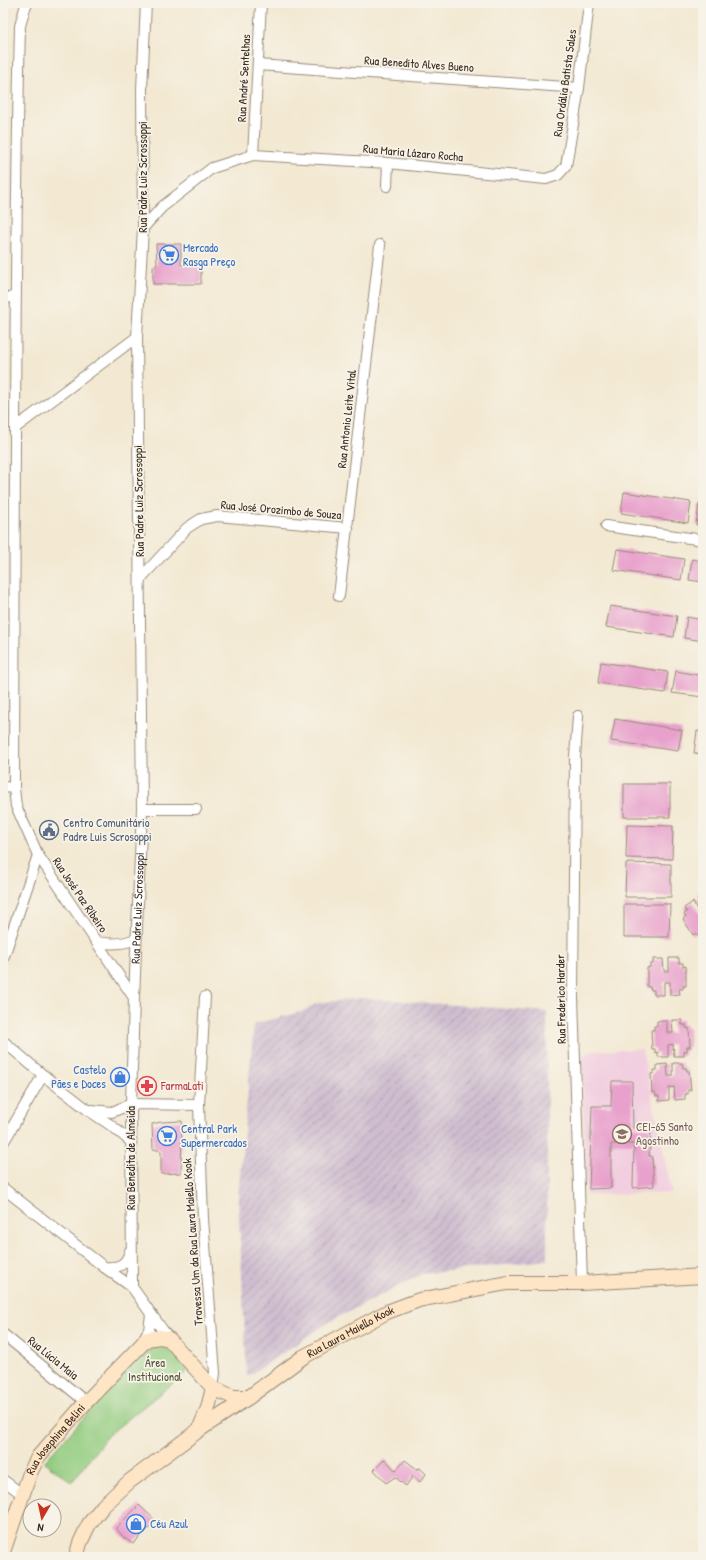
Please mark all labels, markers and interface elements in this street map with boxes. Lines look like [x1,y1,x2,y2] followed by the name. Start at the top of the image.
[549,28,581,138] street label: Rua Ordália Batista Sales
[233,33,254,122] street label: Rua André Sentelhas
[364,51,475,76] street label: Rua Benedito Alves Bueno
[134,121,151,233] street label: Rua Padre Luiz Scrossoppi
[362,140,464,165] street label: Rua Maria Lázaro Rocha
[183,239,235,270] place label: Mercado Rasga Preço
[158,244,180,266] supermarket icon: Mercado Rasga Preço
[333,368,360,469] street label: Rua Antonio Leite Vital
[129,445,148,557] street label: Rua Padre Luiz Scrossoppi
[220,496,342,523] street label: Rua José Orozimbo de Souza
[63,814,152,845] place label: Centro Comunitário Padre Luis Scrosoppi
[38,819,60,841] public building icon: Centro Comunitário Padre Luis Scrosoppi
[126,852,148,964] street label: Rua Padre Luiz Scrossoppi
[49,854,112,936] street label: Rua José Paz Ribeiro
[551,954,570,1044] street label: Rua Frederico Harder
[51,1061,106,1092] place label: Castelo Pães e Doces
[109,1066,131,1088] shop icon: Castelo Pães e Doces
[136,1075,158,1097] pharmacy icon: FarmaLati
[160,1077,204,1094] place label: FarmaLati
[122,1106,139,1210] street label: Rua Benedita de Almeida
[636,1118,693,1149] place label: CEI-65 Santo Agostinho
[181,1120,247,1151] place label: Central Park Supermercados
[611,1123,633,1145] school or university icon: CEI-65 Santo Agostinho
[156,1125,178,1147] supermarket icon: Central Park Supermercados
[178,1158,207,1326] street label: Travessa Um da Rua Laura Maiello Kook
[304,1301,396,1361] street label: Rua Laura Maiello Kook
[24,1332,83,1384] street label: Rua Lúcia Maia
[128,1354,183,1385] park label: Área Institucional
[21,1400,89,1478] street label: Rua Josephina Belini
[22,1498,62,1538] north arrow
[125,1513,147,1535] shop icon: Céu Azul
[150,1515,189,1532] place label: Céu Azul
[36,1520,44,1535] text: N

